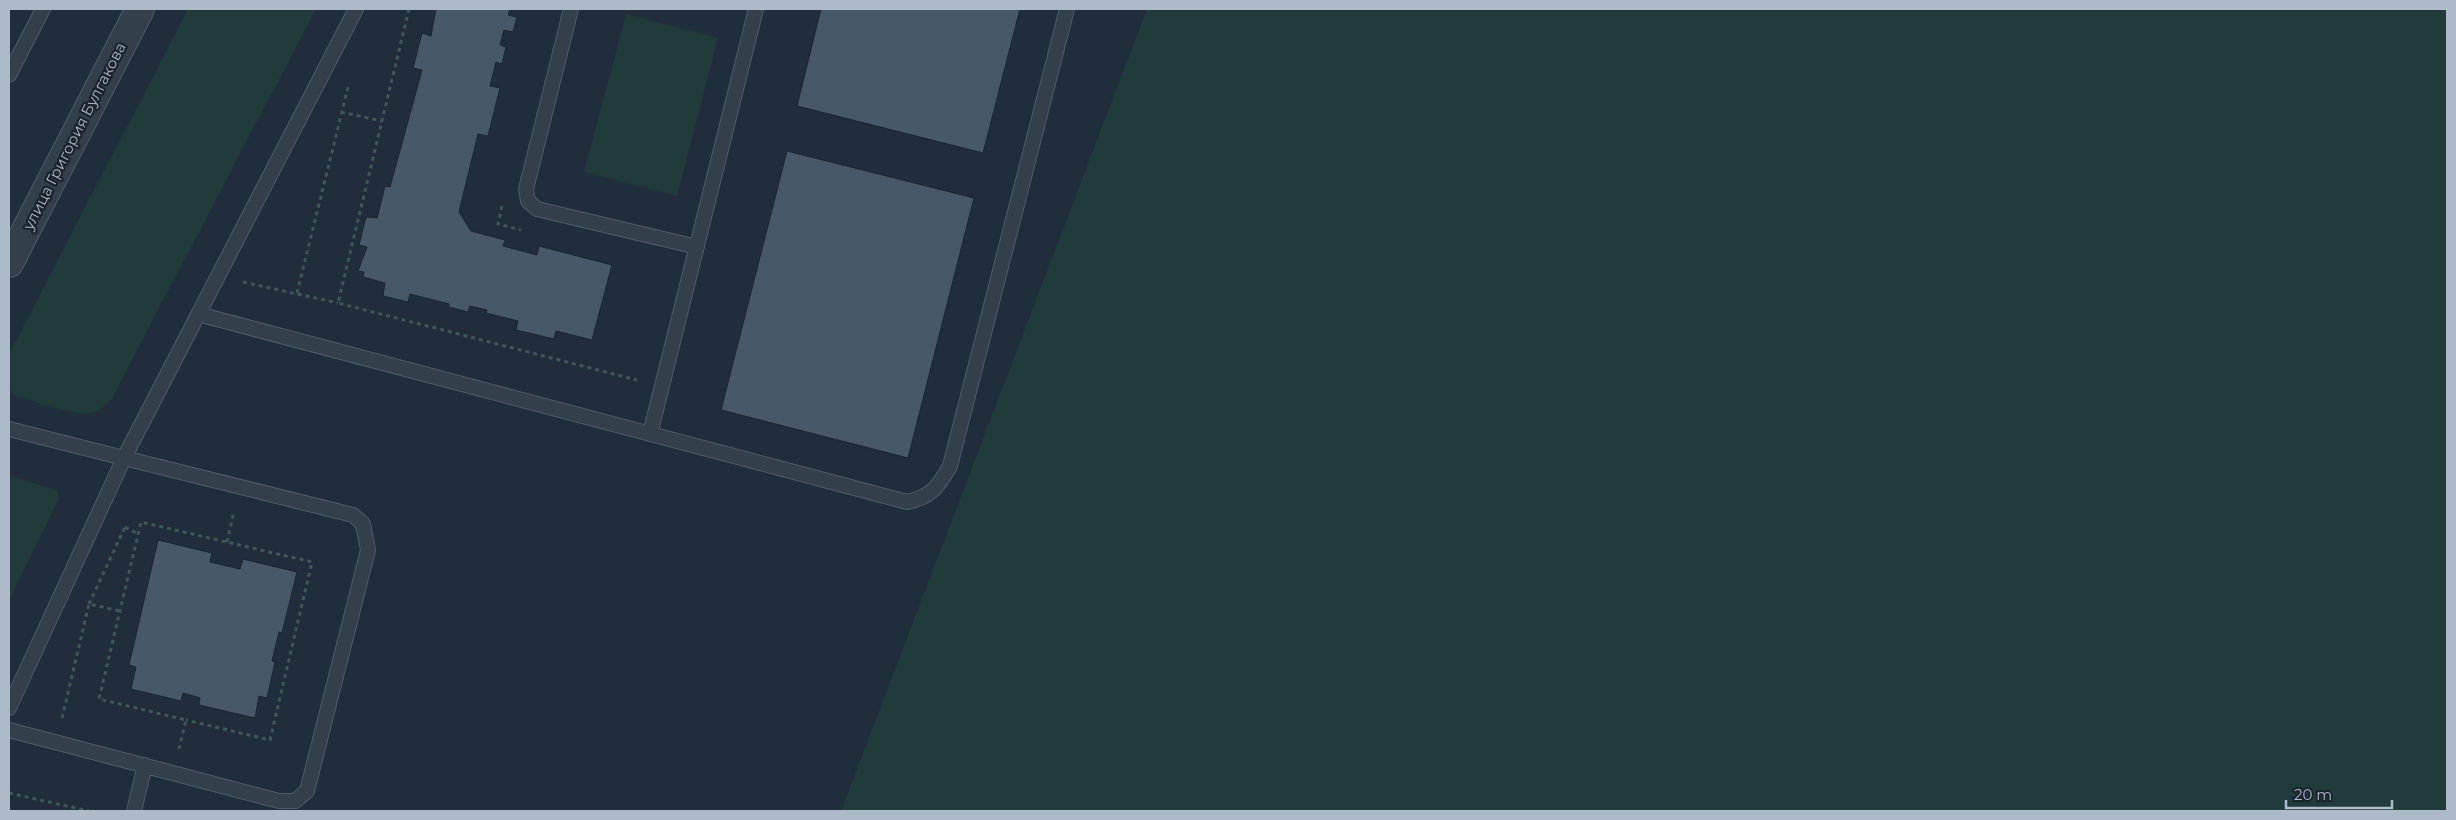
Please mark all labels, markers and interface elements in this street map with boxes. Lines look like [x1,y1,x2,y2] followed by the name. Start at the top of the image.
[18,39,130,234] street label: улица Григория Булгакова
[2286,778,2392,810] scale bar
[2294,785,2332,804] text: 20 m

